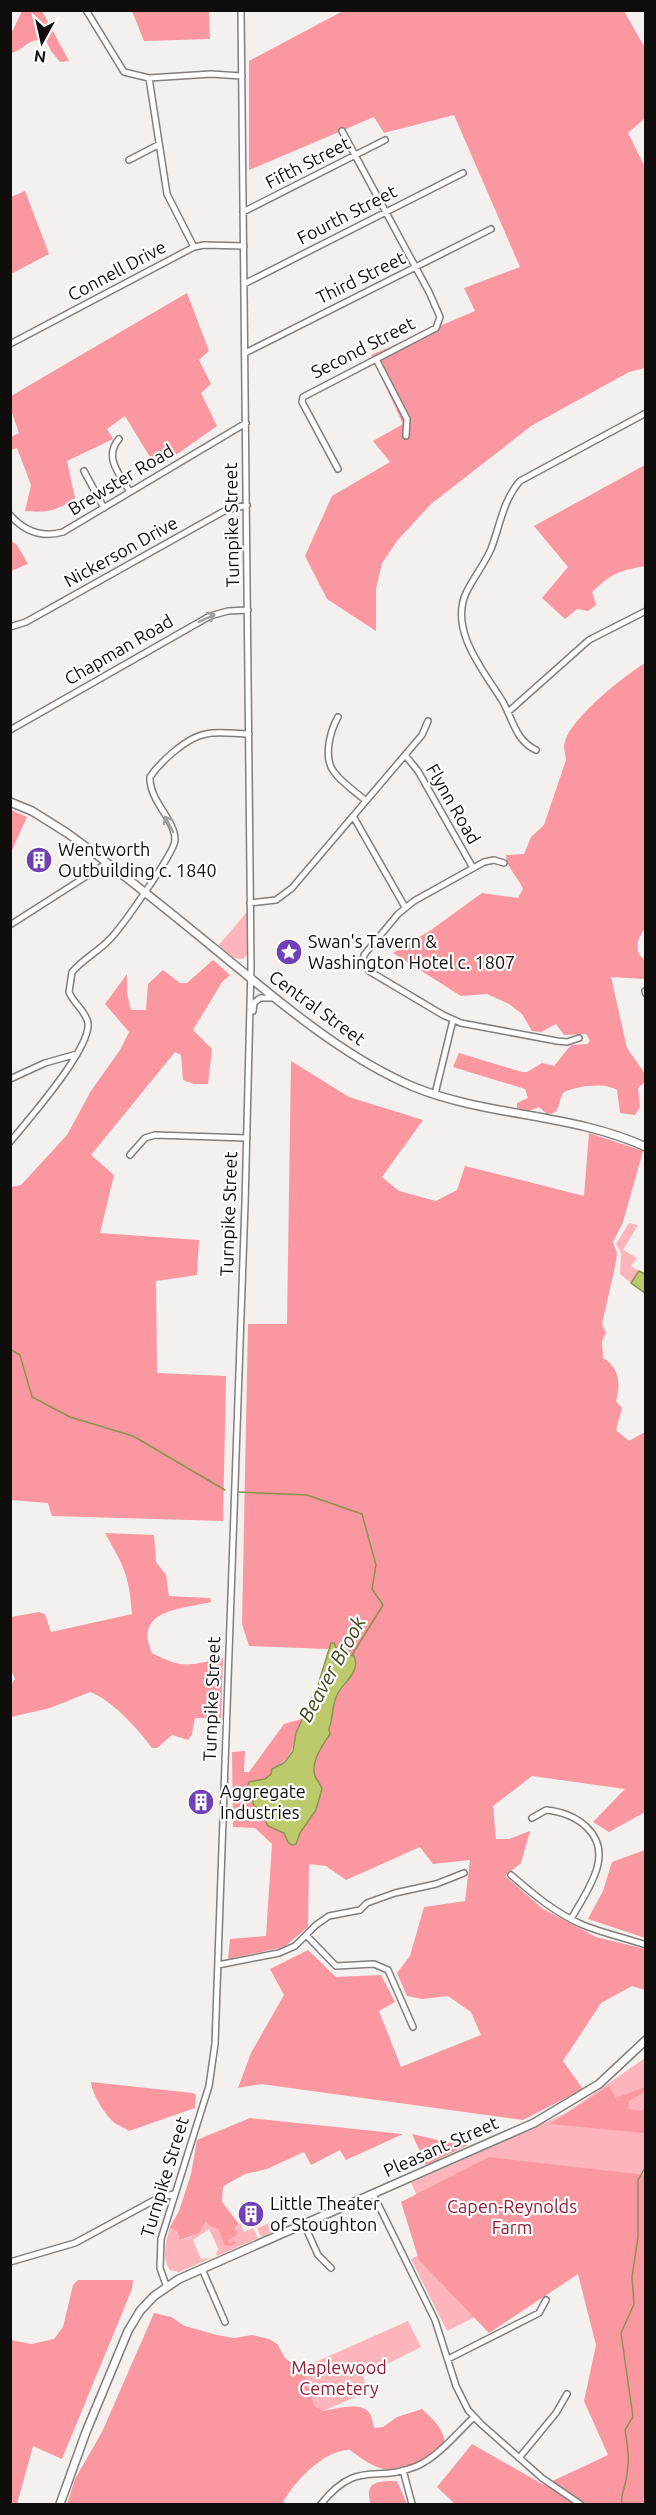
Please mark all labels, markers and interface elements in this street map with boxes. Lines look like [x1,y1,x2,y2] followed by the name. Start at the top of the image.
[12,12,72,72] north arrow
[33,47,47,67] text: N
[262,132,353,192] street label: Fifth Street
[294,180,400,248] street label: Fourth Street
[64,236,169,304] street label: Connell Drive
[313,247,408,307] street label: Third Street
[307,312,418,382] street label: Second Street
[64,440,177,518] street label: Brewster Road
[220,462,242,588] street label: Turnpike Street
[60,512,181,591] street label: Nickerson Drive
[61,610,176,688] street label: Chapman Road
[198,612,216,624] one-way arrow
[423,760,485,847] street label: Flynn Road
[163,815,174,833] one-way arrow
[58,839,217,880] place label: Wentworth Outbuilding c. 1840
[24,845,54,875] building icon: Wentworth Outbuilding c. 1840
[308,931,515,972] place label: Swan's Tavern & Washington Hotel c. 1807
[274,937,304,967] place icon: Swan's Tavern & Washington Hotel c. 1807
[266,966,369,1049] street label: Central Street
[216,1151,240,1277] street label: Turnpike Street
[293,1611,370,1725] water label: Beaver Brook
[199,1636,223,1762] street label: Turnpike Street
[220,1781,306,1822] place label: Aggregate Industries
[186,1787,216,1817] building icon: Aggregate Industries
[380,2112,501,2180] street label: Pleasant Street
[136,2114,192,2239] street label: Turnpike Street
[270,2193,380,2234] place label: Little Theater of Stoughton
[447,2196,577,2237] park label: Capen-Reynolds Farm
[236,2199,266,2229] building icon: Little Theater of Stoughton
[291,2357,387,2398] park label: Maplewood Cemetery

